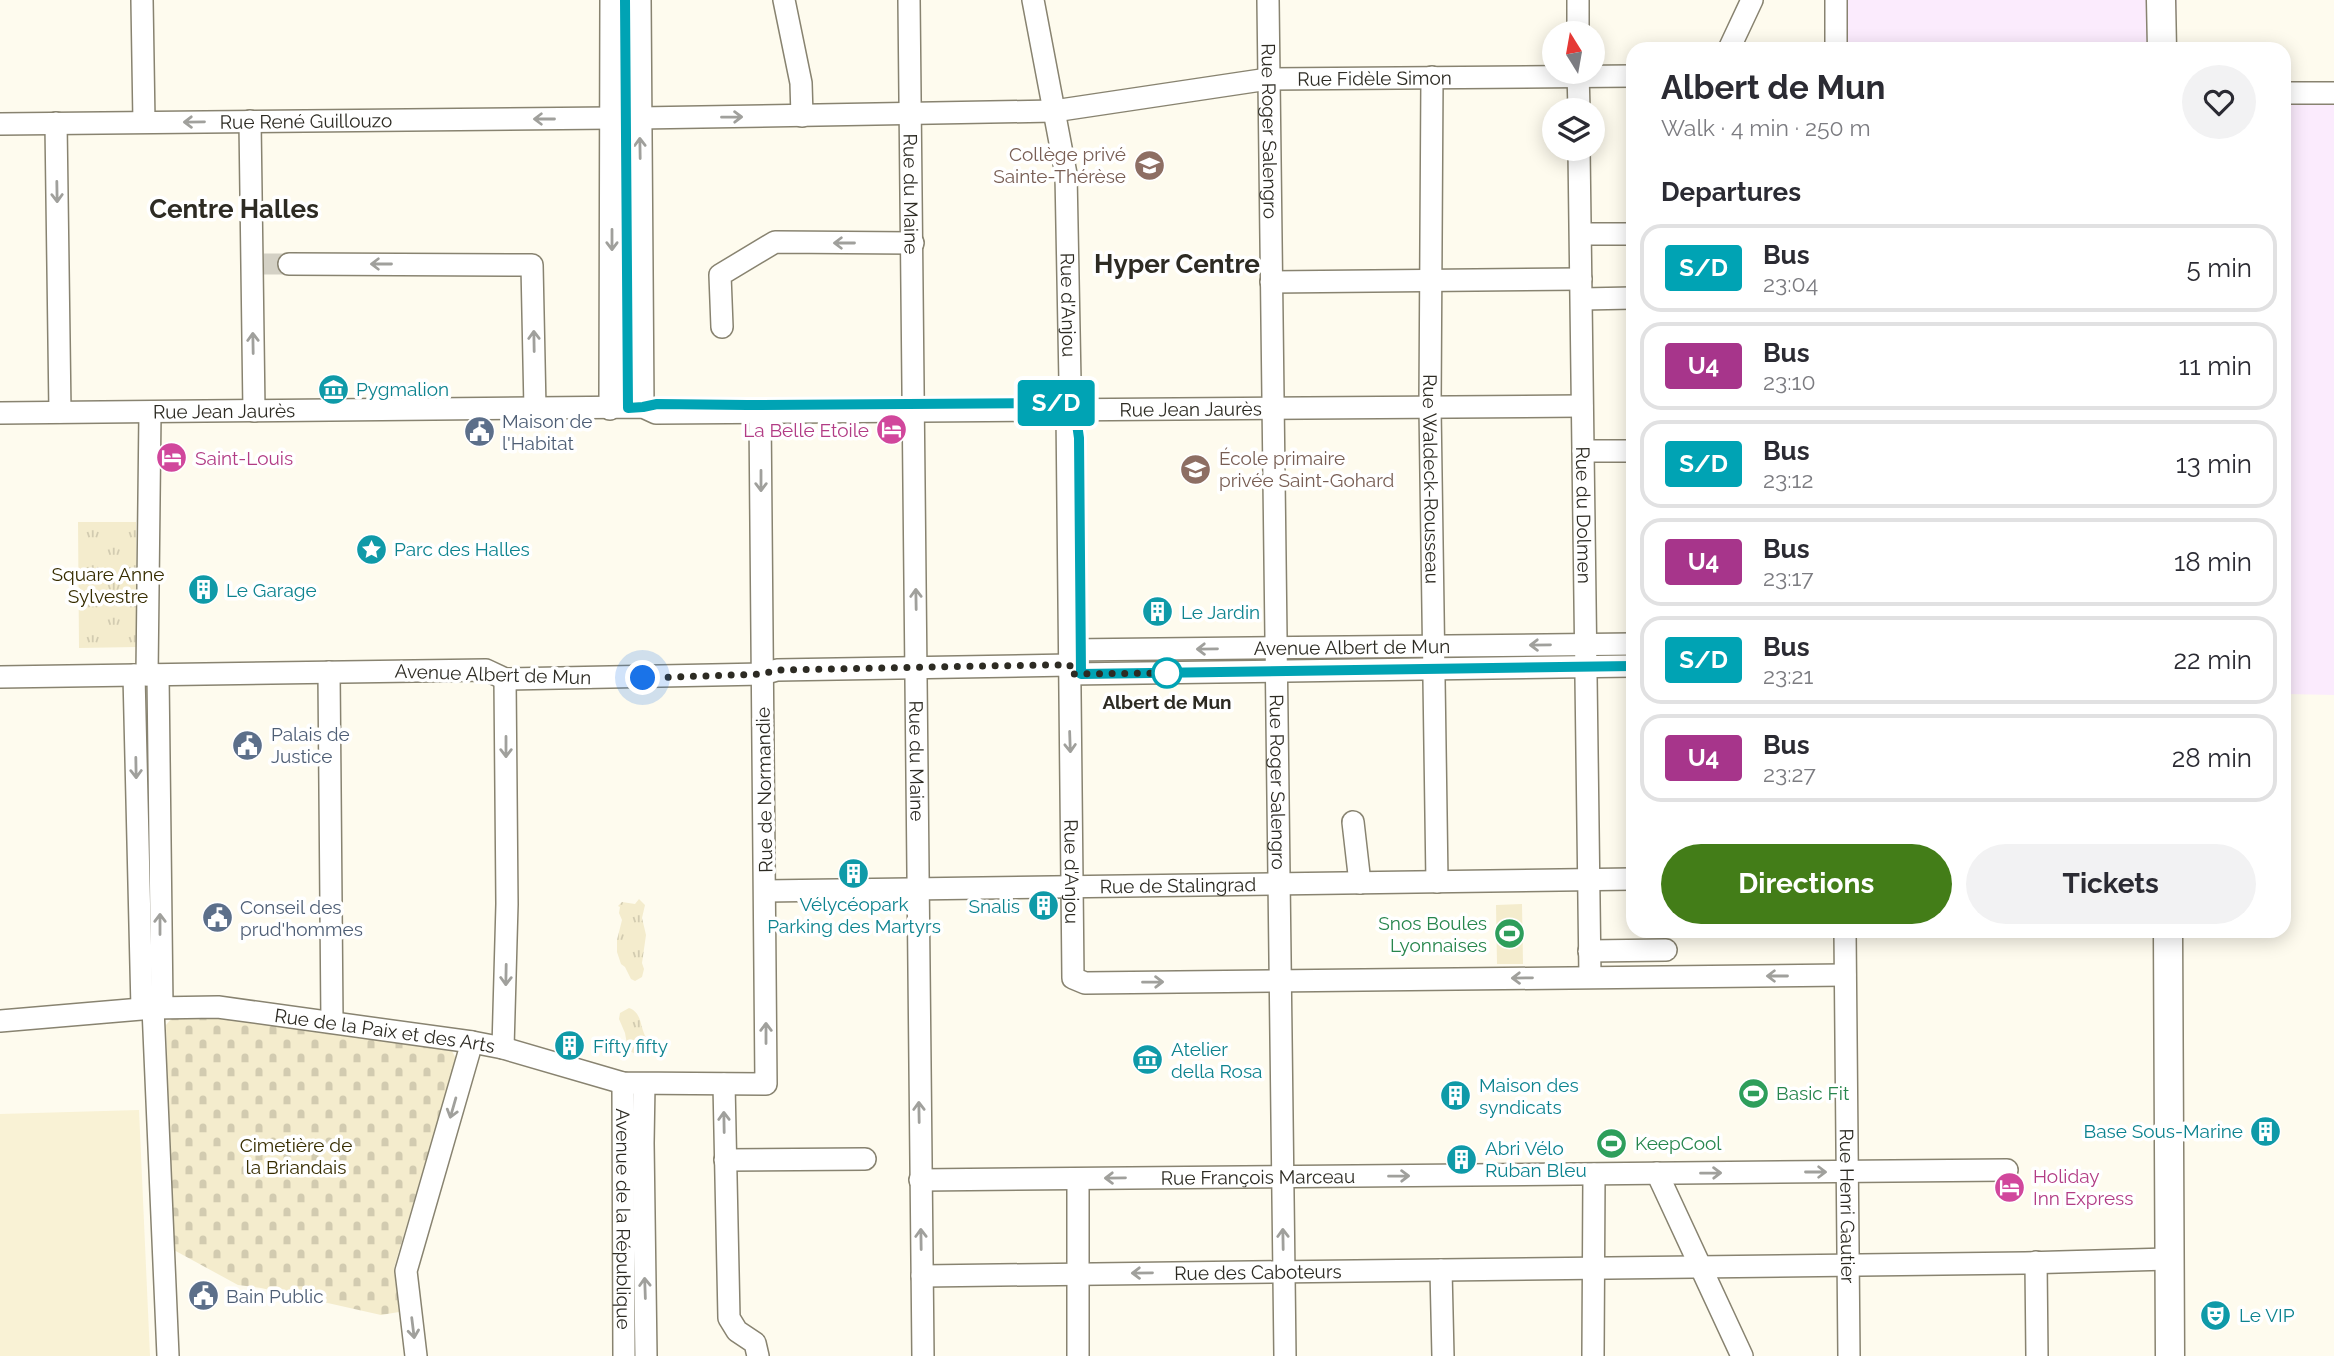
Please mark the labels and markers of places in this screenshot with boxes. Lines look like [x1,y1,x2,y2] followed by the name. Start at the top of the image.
[993,143,1126,187] place label: Collège privé Sainte-Thérèse
[1132,148,1166,182] school or university icon: Collège privé Sainte-Thérèse
[316,372,350,406] museum icon: Pygmalion
[356,378,449,400] place label: Pygmalion
[502,410,592,454] place label: Maison de l'Habitat
[875,413,909,447] hotel icon: La Belle Etoile
[462,415,496,449] public building icon: Maison de l'Habitat
[743,419,869,441] place label: La Belle Etoile
[155,441,189,475] hotel icon: Saint-Louis
[195,447,293,469] place label: Saint-Louis
[1219,447,1394,491] place label: École primaire privée Saint-Gohard
[1179,452,1213,486] school or university icon: École primaire privée Saint-Gohard
[354,532,388,566] place icon: Parc des Halles
[394,538,530,560] place label: Parc des Halles
[186,573,220,607] building icon: Le Garage
[226,579,317,601] place label: Le Garage
[1141,595,1175,629] building icon: Le Jardin
[1181,601,1260,623] place label: Le Jardin
[1152,658,1182,688] marker: Albert de Mun
[1102,691,1232,713] place label: Albert de Mun
[271,723,350,767] place label: Palais de Justice
[231,728,265,762] public building icon: Palais de Justice
[837,856,871,890] building icon: Vélycéopark Parking des Martyrs
[1026,889,1060,923] building icon: Snalis
[767,893,941,937] place label: Vélycéopark Parking des Martyrs
[969,895,1020,917] place label: Snalis
[240,896,363,940] place label: Conseil des prud'hommes
[200,901,234,935] public building icon: Conseil des prud'hommes
[1378,912,1487,956] place label: Snos Boules Lyonnaises
[1493,917,1527,951] sports icon: Snos Boules Lyonnaises
[553,1029,587,1063] building icon: Fifty fifty
[593,1035,668,1057] place label: Fifty fifty
[1171,1038,1262,1082] place label: Atelier della Rosa
[1131,1043,1165,1077] museum icon: Atelier della Rosa
[1479,1074,1579,1118] place label: Maison des syndicats
[1736,1076,1770,1110] sports icon: Basic Fit
[1439,1079,1473,1113] building icon: Maison des syndicats
[1776,1082,1850,1104] place label: Basic Fit
[2249,1114,2283,1148] building icon: Base Sous-Marine
[2084,1120,2243,1142] place label: Base Sous-Marine
[1595,1126,1629,1160] sports icon: KeepCool
[1635,1132,1722,1154] place label: KeepCool
[1485,1137,1587,1181] place label: Abri Vélo Ruban Bleu
[1445,1142,1479,1176] building icon: Abri Vélo Ruban Bleu
[2033,1165,2133,1209] place label: Holiday Inn Express
[1993,1170,2027,1204] hotel icon: Holiday Inn Express
[186,1279,220,1313] public building icon: Bain Public
[226,1285,324,1307] place label: Bain Public
[2199,1298,2233,1332] theatre icon: Le VIP
[2239,1304,2295,1326] place label: Le VIP

